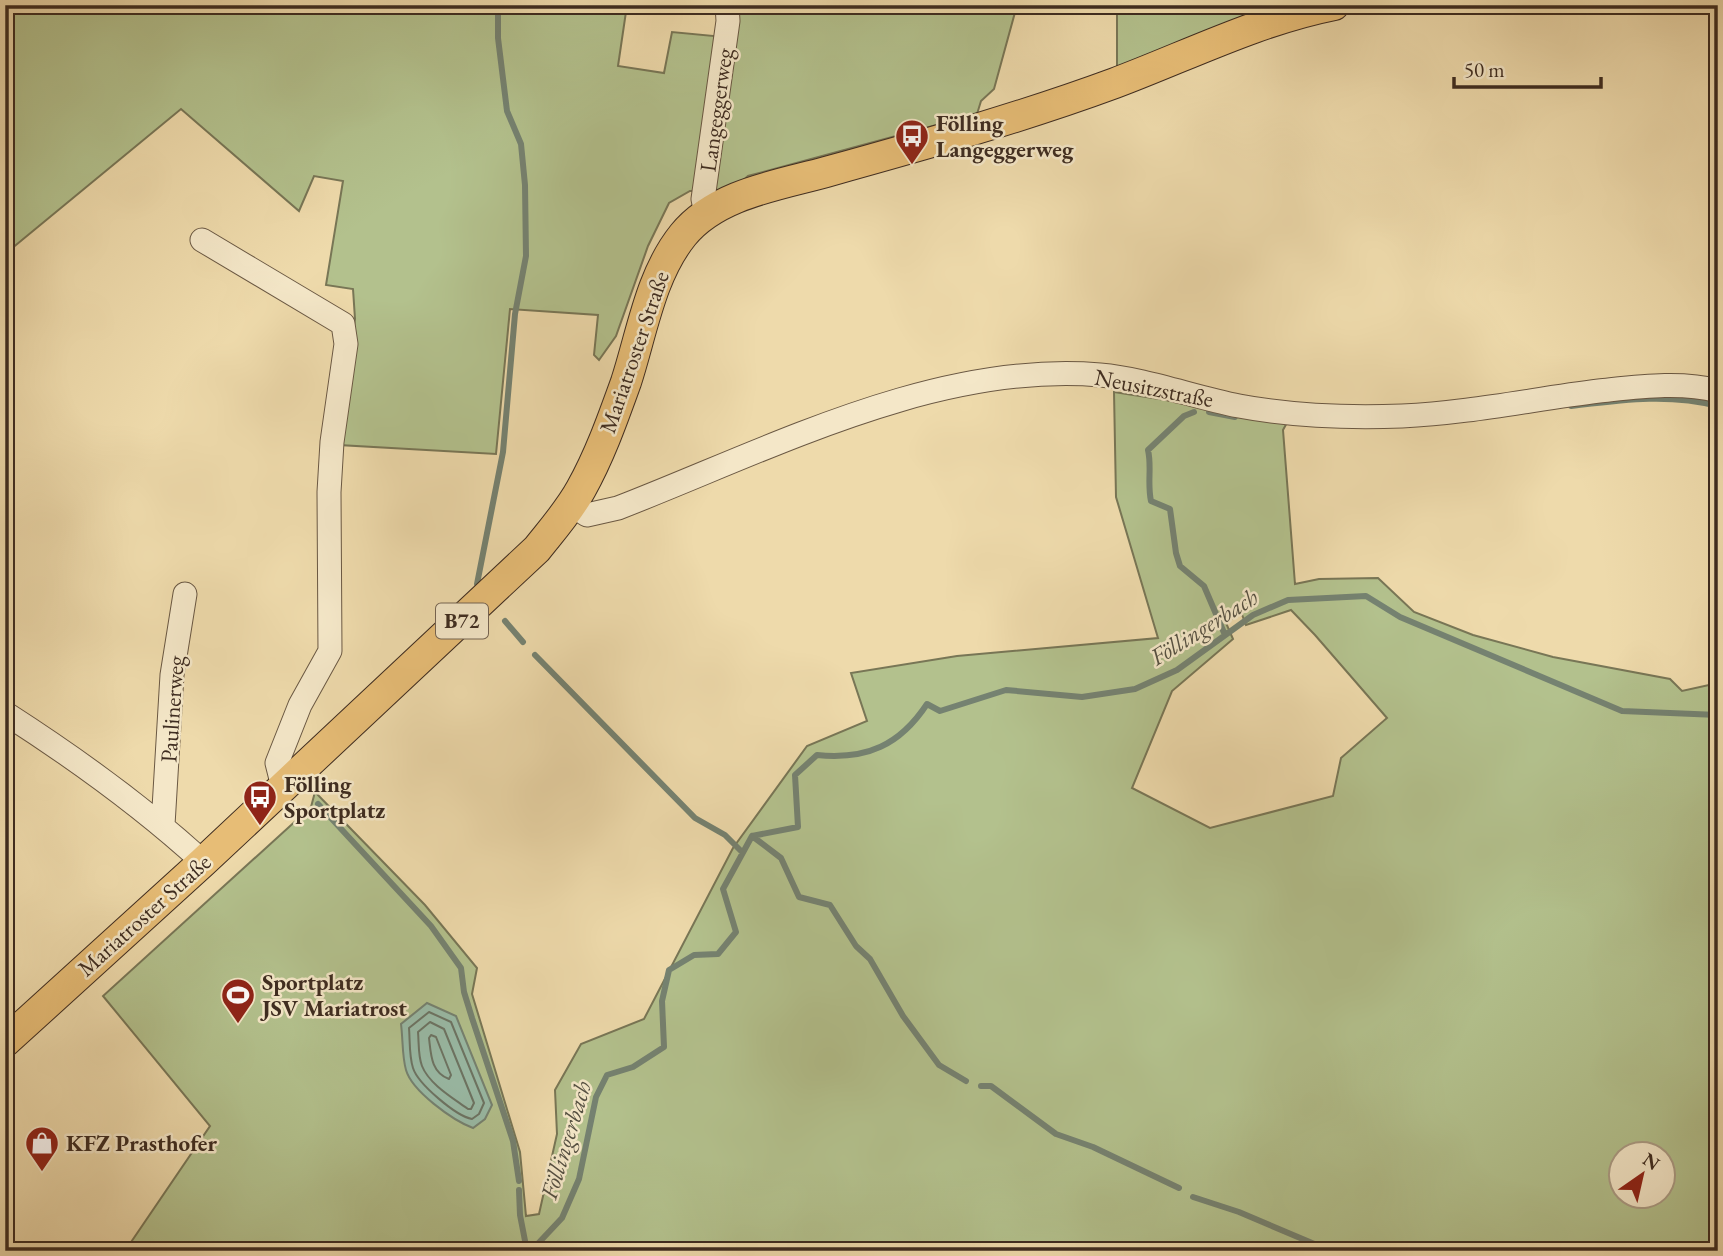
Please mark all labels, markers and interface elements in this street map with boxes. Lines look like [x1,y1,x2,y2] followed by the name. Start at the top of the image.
[692,45,740,174] street label: Langeggerweg
[1454,46,1600,90] scale bar
[1464,56,1505,83] text: 50 m
[936,108,1074,164] place label: Fölling Langeggerweg
[893,117,931,166] bus stop icon: Fölling Langeggerweg
[592,267,676,437] street label: Mariatroster Straße
[1092,362,1216,414] street label: Neusitzstraße
[1143,581,1264,673] water label: Föllingerbach
[436,604,488,638] road number: B72
[153,654,191,763] street label: Paulinerweg
[284,769,385,825] place label: Fölling Sportplatz
[241,778,279,827] bus stop icon: Fölling Sportplatz
[71,847,217,983] street label: Mariatroster Straße
[260,967,407,1023] place label: Sportplatz JSV Mariatrost
[219,976,257,1025] sports icon: Sportplatz JSV Mariatrost
[533,1077,598,1204] water label: Föllingerbach
[23,1124,61,1173] shop icon: KFZ Prasthofer
[66,1128,217,1158] place label: KFZ Prasthofer
[1608,1140,1678,1210] north arrow
[1638,1147,1665,1176] text: N

